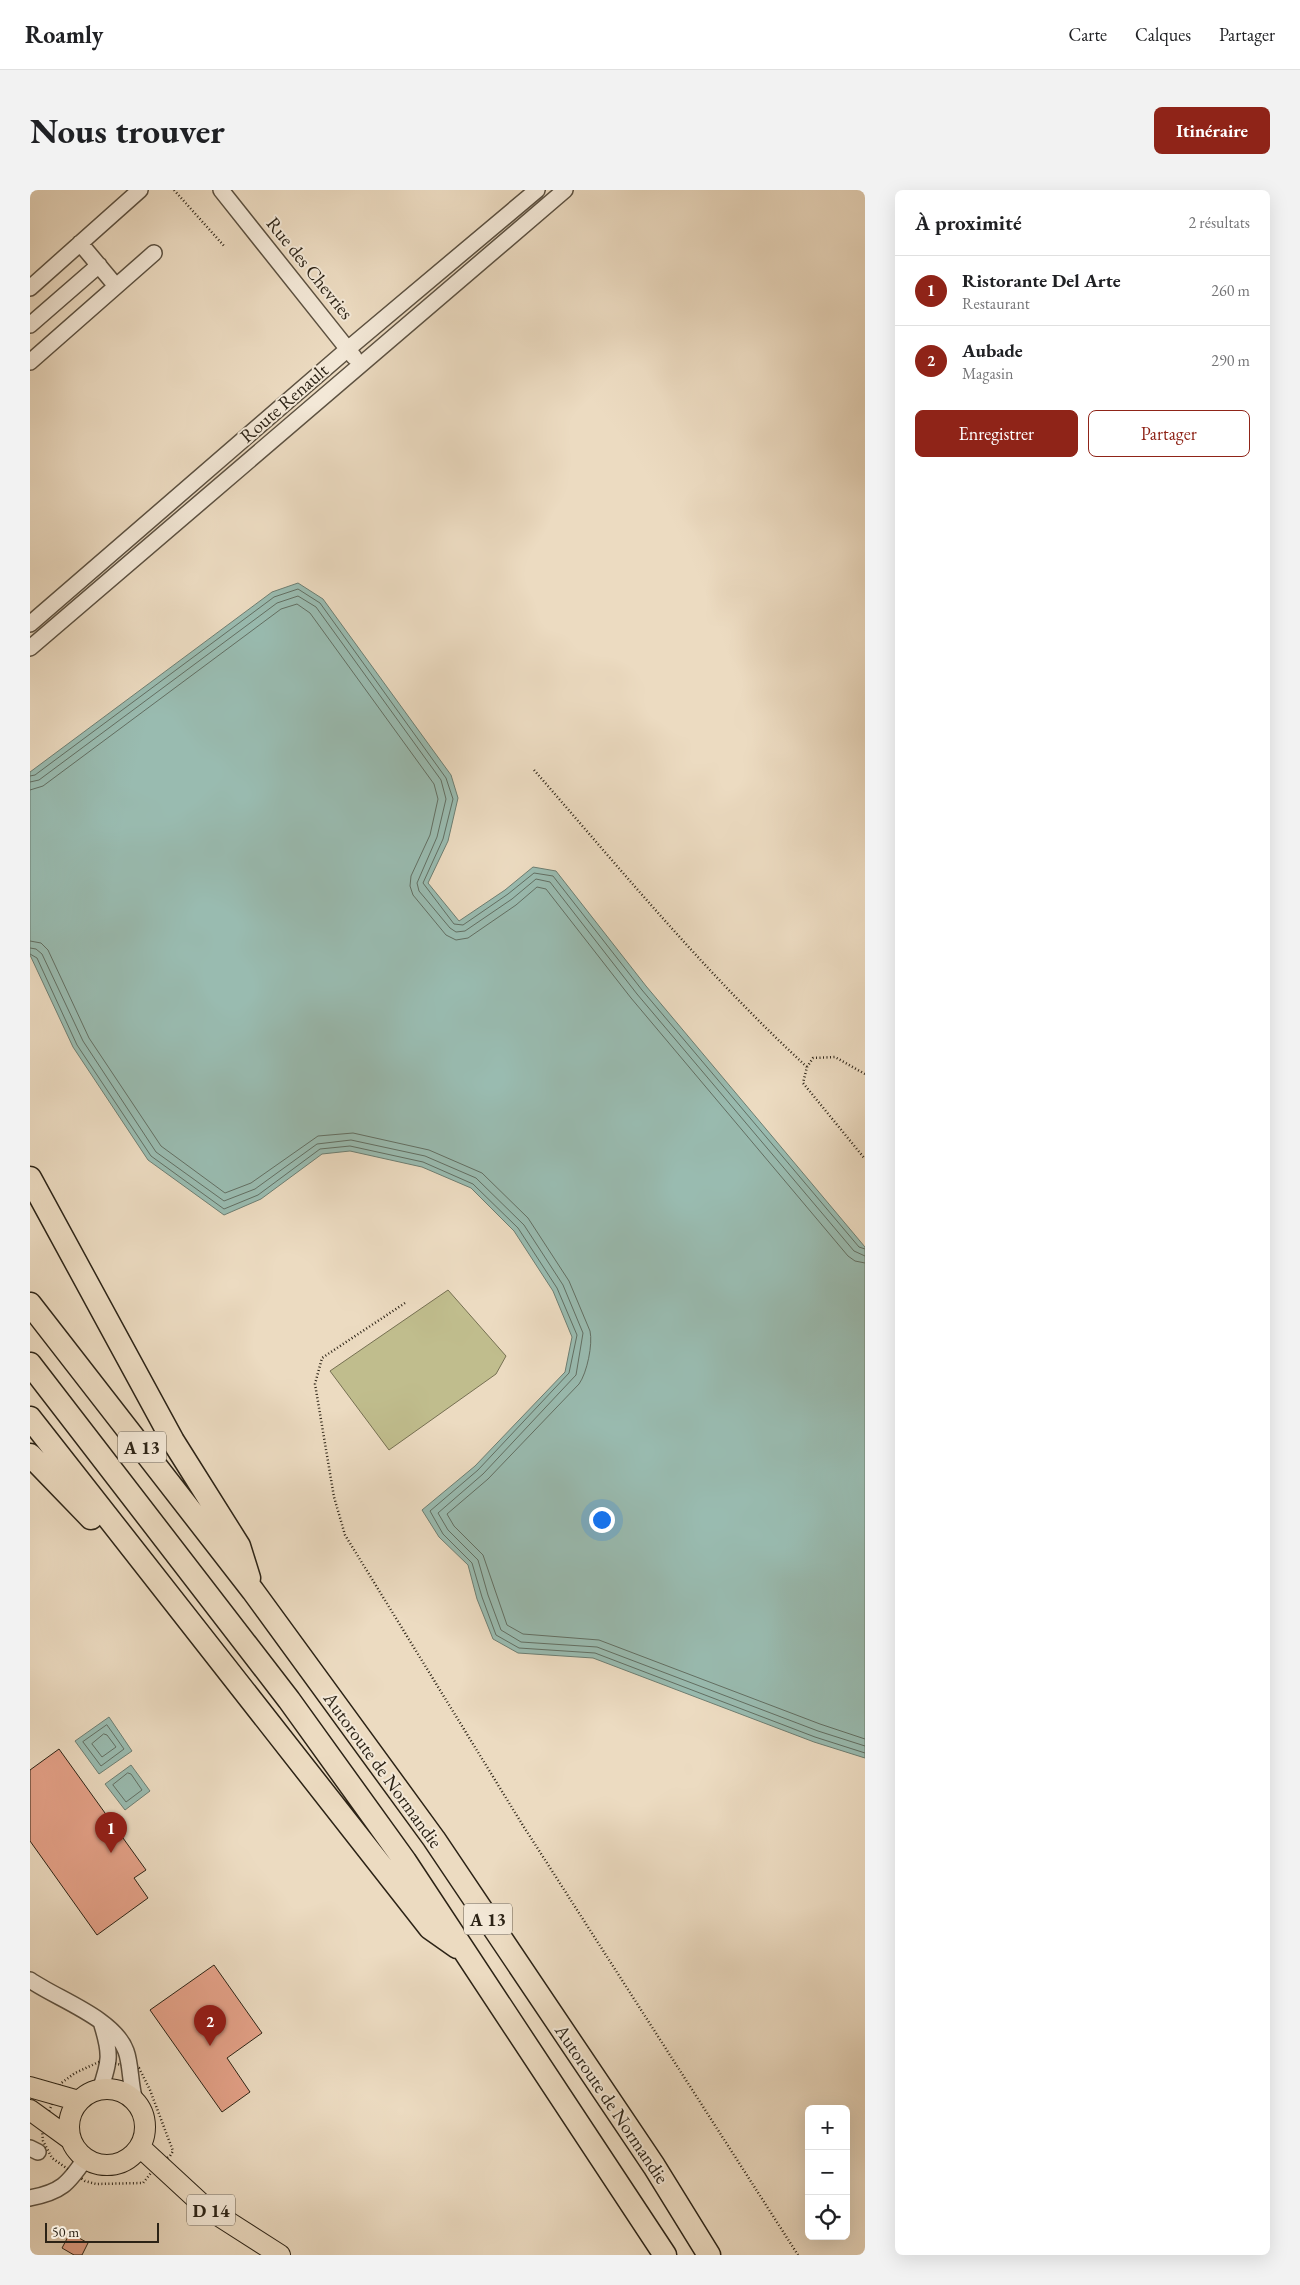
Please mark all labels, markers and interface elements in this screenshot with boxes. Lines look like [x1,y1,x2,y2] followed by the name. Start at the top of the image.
[25,19,103,50] text: Roamly
[1068,23,1107,46] text: Carte
[1135,23,1191,46] text: Calques
[1219,23,1275,46] text: Partager
[1154,107,1270,154] button: Itinéraire
[30,108,225,153] text: Nous trouver
[915,209,1022,236] text: À proximité
[261,211,359,325] street label: Rue des Chevries
[1188,212,1250,233] text: 2 résultats
[962,268,1121,293] text: Ristorante Del Arte
[927,280,935,301] text: 1
[1211,280,1250,301] text: 260 m
[962,293,1030,314] text: Restaurant
[962,338,1023,363] text: Aubade
[927,350,935,371] text: 2
[1211,350,1250,371] text: 290 m
[235,358,333,448] street label: Route Renault
[962,363,1013,384] text: Magasin
[915,410,1078,457] button: Enregistrer
[1088,410,1250,457] button: Partager
[118,1432,166,1462] road number: A 13
[589,1507,615,1533] your location
[317,1686,448,1853] street label: Autoroute de Normandie
[95,1812,127,1853] pin: 1
[464,1904,512,1935] road number: A 13
[194,2005,226,2046] pin: 2
[549,2019,675,2189] street label: Autoroute de Normandie
[805,2105,850,2240] map controls
[805,2105,850,2150] button: +
[805,2150,850,2195] button: −
[187,2194,235,2226] road number: D 14
[805,2195,850,2240] button: locate
[45,2220,159,2243] scale bar
[52,2223,79,2241] text: 50 m

